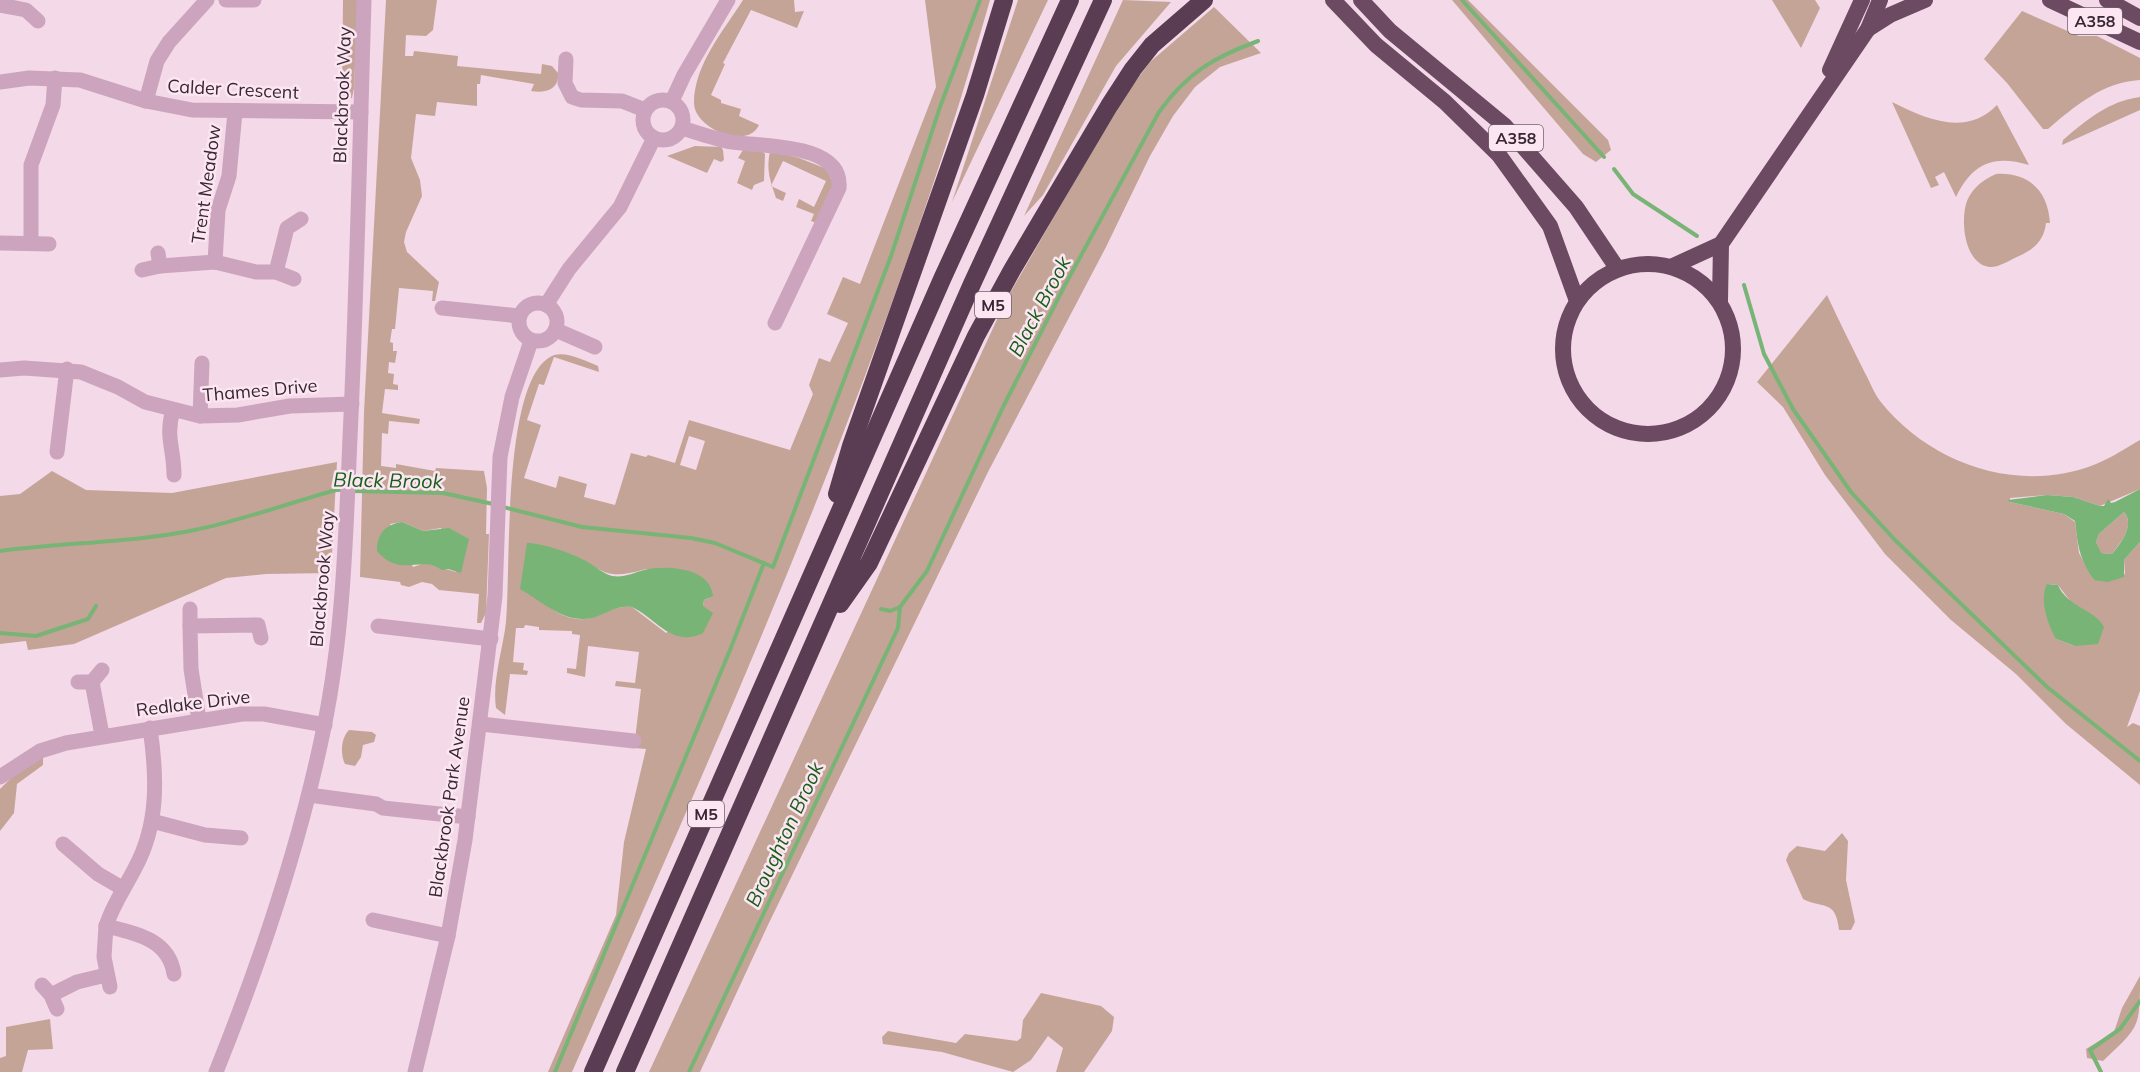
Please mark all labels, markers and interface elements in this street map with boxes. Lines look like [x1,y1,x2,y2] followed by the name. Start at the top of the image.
[2068,8,2122,34] road number: A358
[328,26,356,164] street label: Blackbrook Way
[167,74,299,104] street label: Calder Crescent
[186,123,226,245] street label: Trent Meadow
[1489,125,1543,151] road number: A358
[1002,251,1076,360] water label: Black Brook
[975,292,1011,318] road number: M5
[202,374,318,406] street label: Thames Drive
[333,467,444,493] water label: Black Brook
[305,510,339,648] street label: Blackbrook Way
[135,685,251,721] street label: Redlake Drive
[424,695,474,899] street label: Blackbrook Park Avenue
[740,757,829,910] water label: Broughton Brook
[688,801,724,827] road number: M5

